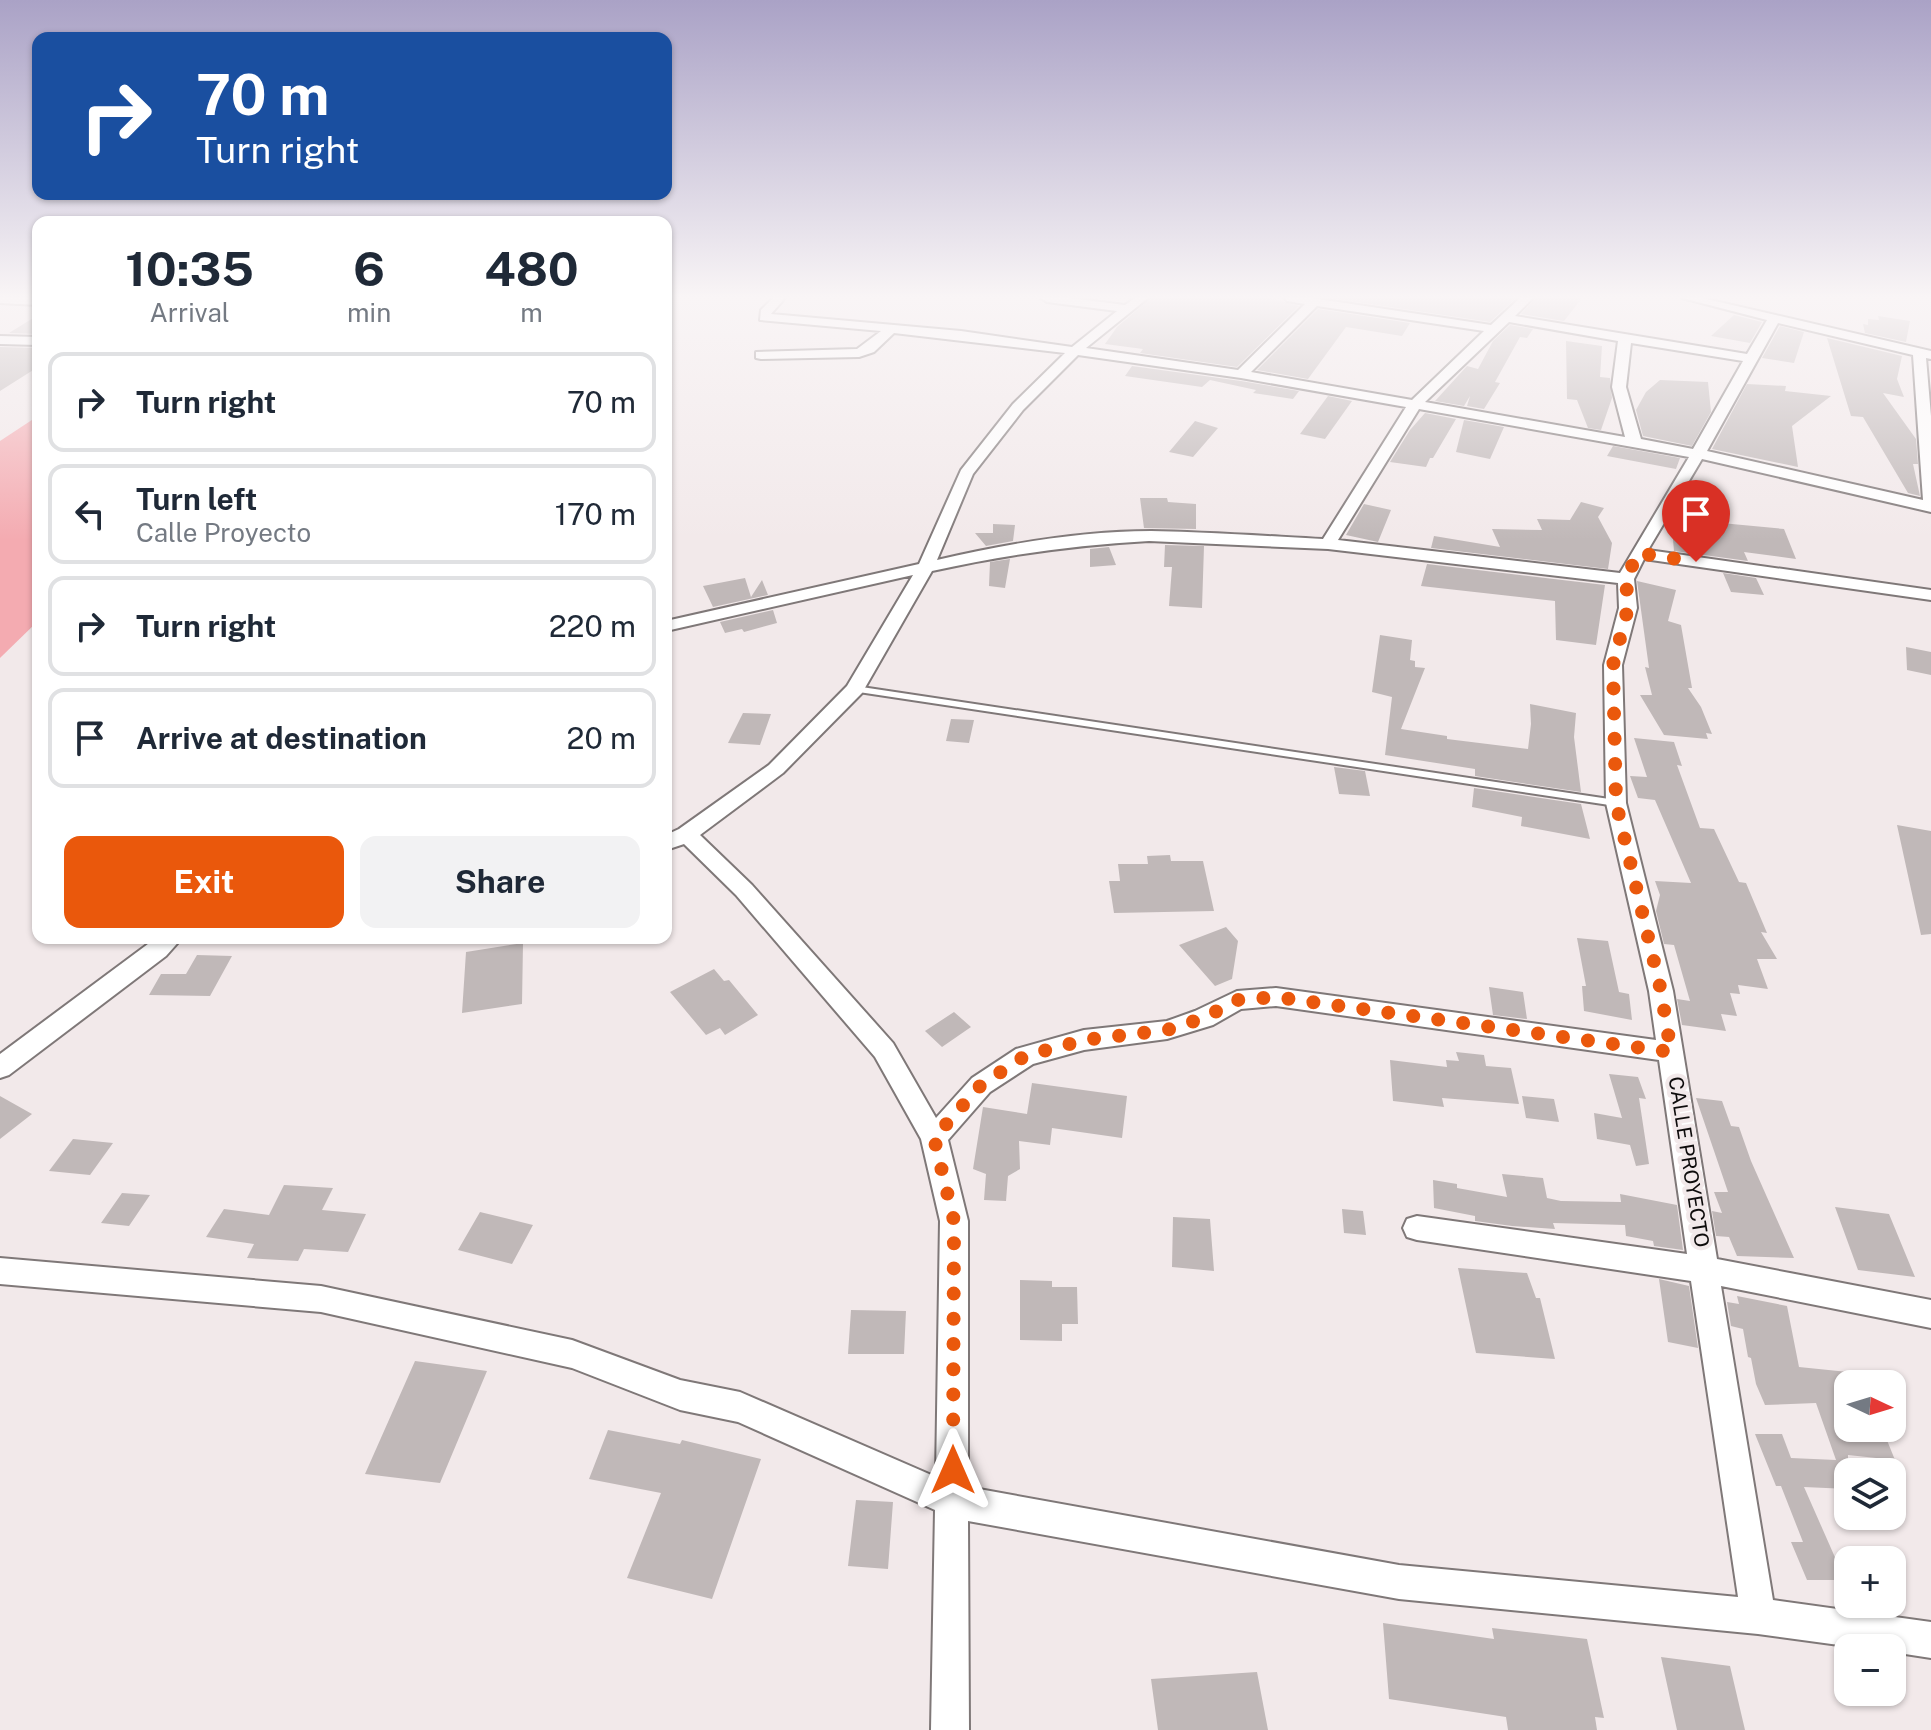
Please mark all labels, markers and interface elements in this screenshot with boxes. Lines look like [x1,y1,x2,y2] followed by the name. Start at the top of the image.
[196,62,329,128] text: 70 m
[64,64,168,168] icon: right
[196,129,359,171] text: Turn right
[125,240,254,297] text: 10:35
[353,240,385,297] text: 6
[484,240,579,297] text: 480
[149,297,230,328] text: Arrival
[347,297,391,328] text: min
[520,297,543,328] text: m
[68,380,112,424] icon: right
[136,384,276,420] text: Turn right
[567,384,636,420] text: 70 m
[1662,480,1730,562] pin
[136,481,257,517] text: Turn left
[68,492,112,536] icon: left
[1674,492,1718,536] icon: arrive
[555,496,636,532] text: 170 m
[136,517,311,548] text: Calle Proyecto
[68,604,112,648] icon: right
[136,608,276,644] text: Turn right
[549,608,636,644] text: 220 m
[68,716,112,760] icon: arrive
[136,720,427,756] text: Arrive at destination
[567,720,636,756] text: 20 m
[64,836,344,928] button: Exit
[360,836,640,928] button: Share
[1664,1075,1714,1249] street label: CALLE PROYECTO
[1834,1370,1906,1442] north arrow
[1834,1370,1906,1706] map controls
[911,1428,995,1512] position arrow
[1834,1458,1906,1530] button: layers
[1834,1546,1906,1618] button: +
[1834,1634,1906,1706] button: −

